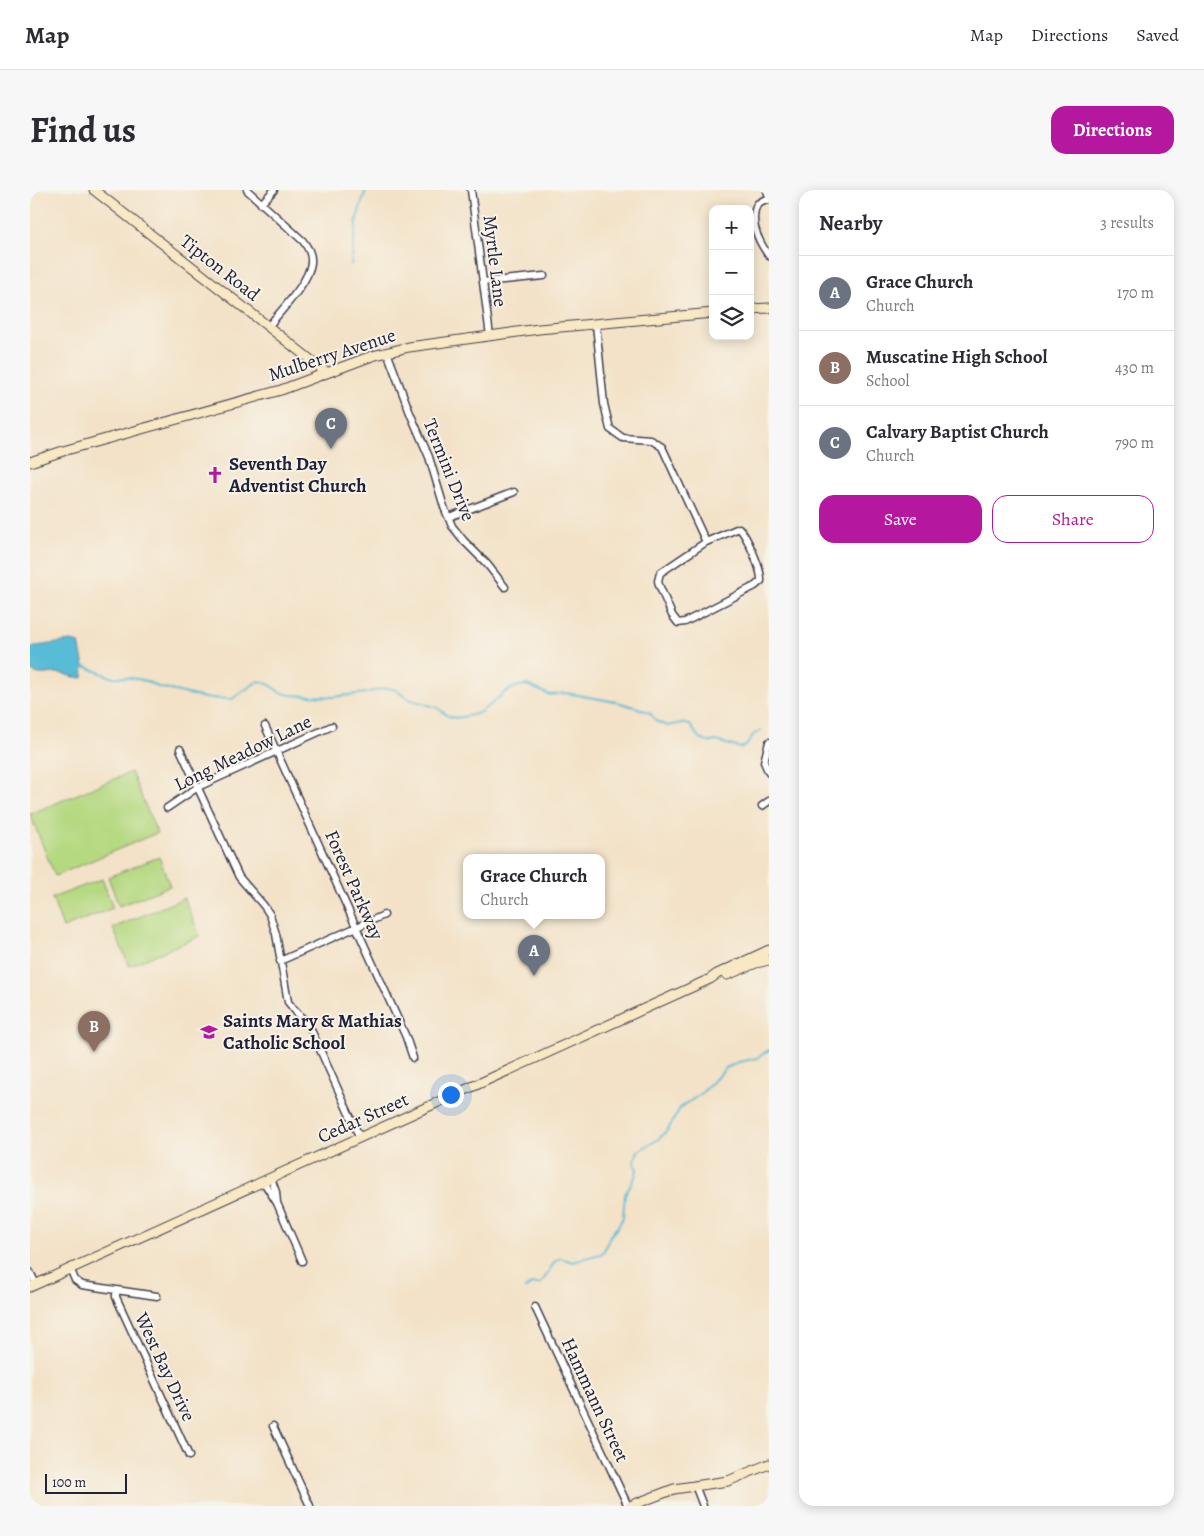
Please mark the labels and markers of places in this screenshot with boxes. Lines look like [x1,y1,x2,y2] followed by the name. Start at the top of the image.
[315,408,347,449] pin: C
[228,451,367,499] place label: Seventh Day Adventist Church
[205,465,225,485] church icon: Seventh Day Adventist Church
[518,935,550,976] pin: A
[223,1008,402,1056] place label: Saints Mary & Mathias Catholic School
[78,1011,110,1052] pin: B
[199,1022,219,1042] school or university icon: Saints Mary & Mathias Catholic School

